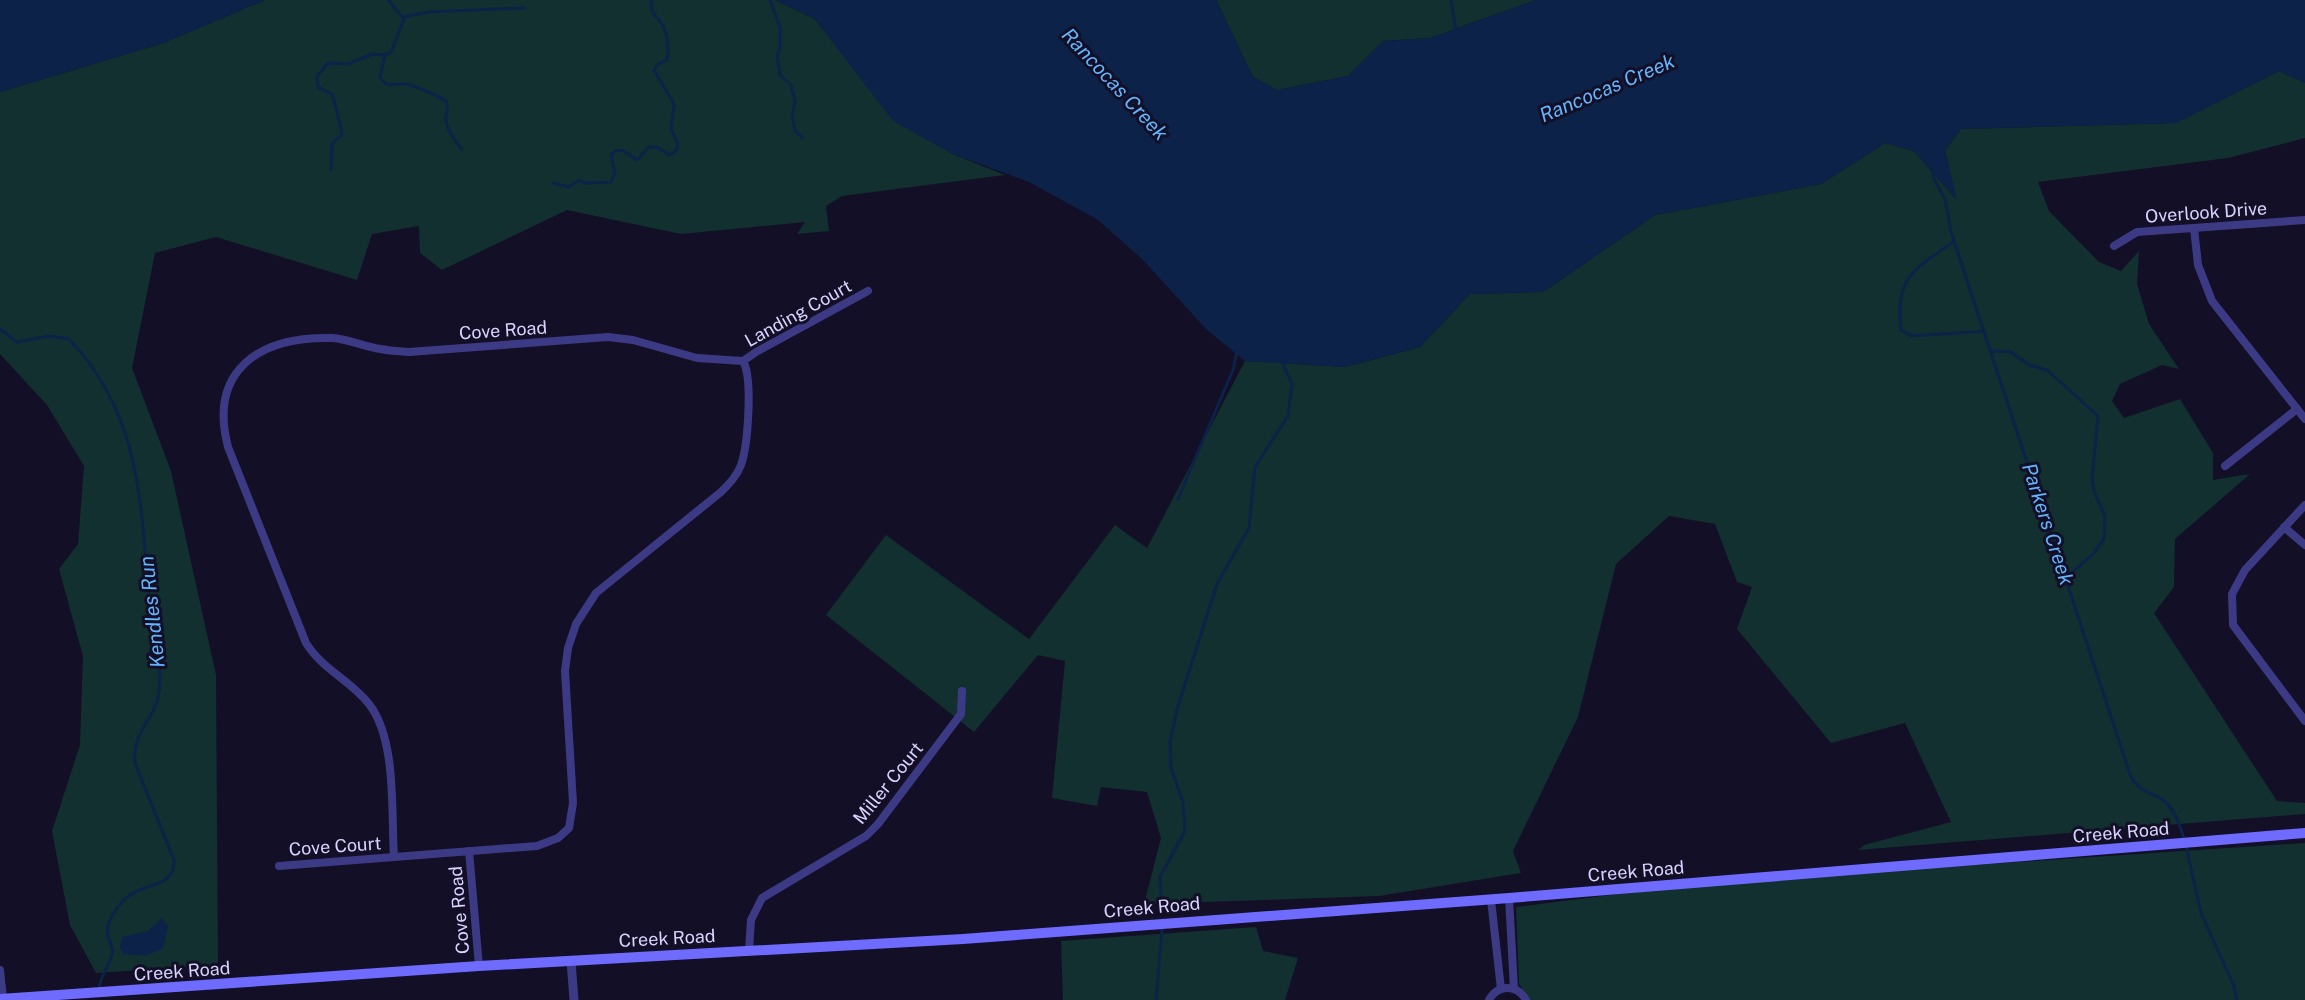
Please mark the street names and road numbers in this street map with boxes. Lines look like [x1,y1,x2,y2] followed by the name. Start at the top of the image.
[2144,197,2268,227] street label: Overlook Drive
[741,275,855,351] street label: Landing Court
[458,316,548,344] street label: Cove Road
[849,738,927,828] street label: Miller Court
[2072,817,2170,847] street label: Creek Road
[288,832,382,860] street label: Cove Court
[1587,856,1685,886] street label: Creek Road
[445,865,473,955] street label: Cove Road
[1103,892,1201,922] street label: Creek Road
[618,925,716,951] street label: Creek Road
[133,957,231,985] street label: Creek Road

